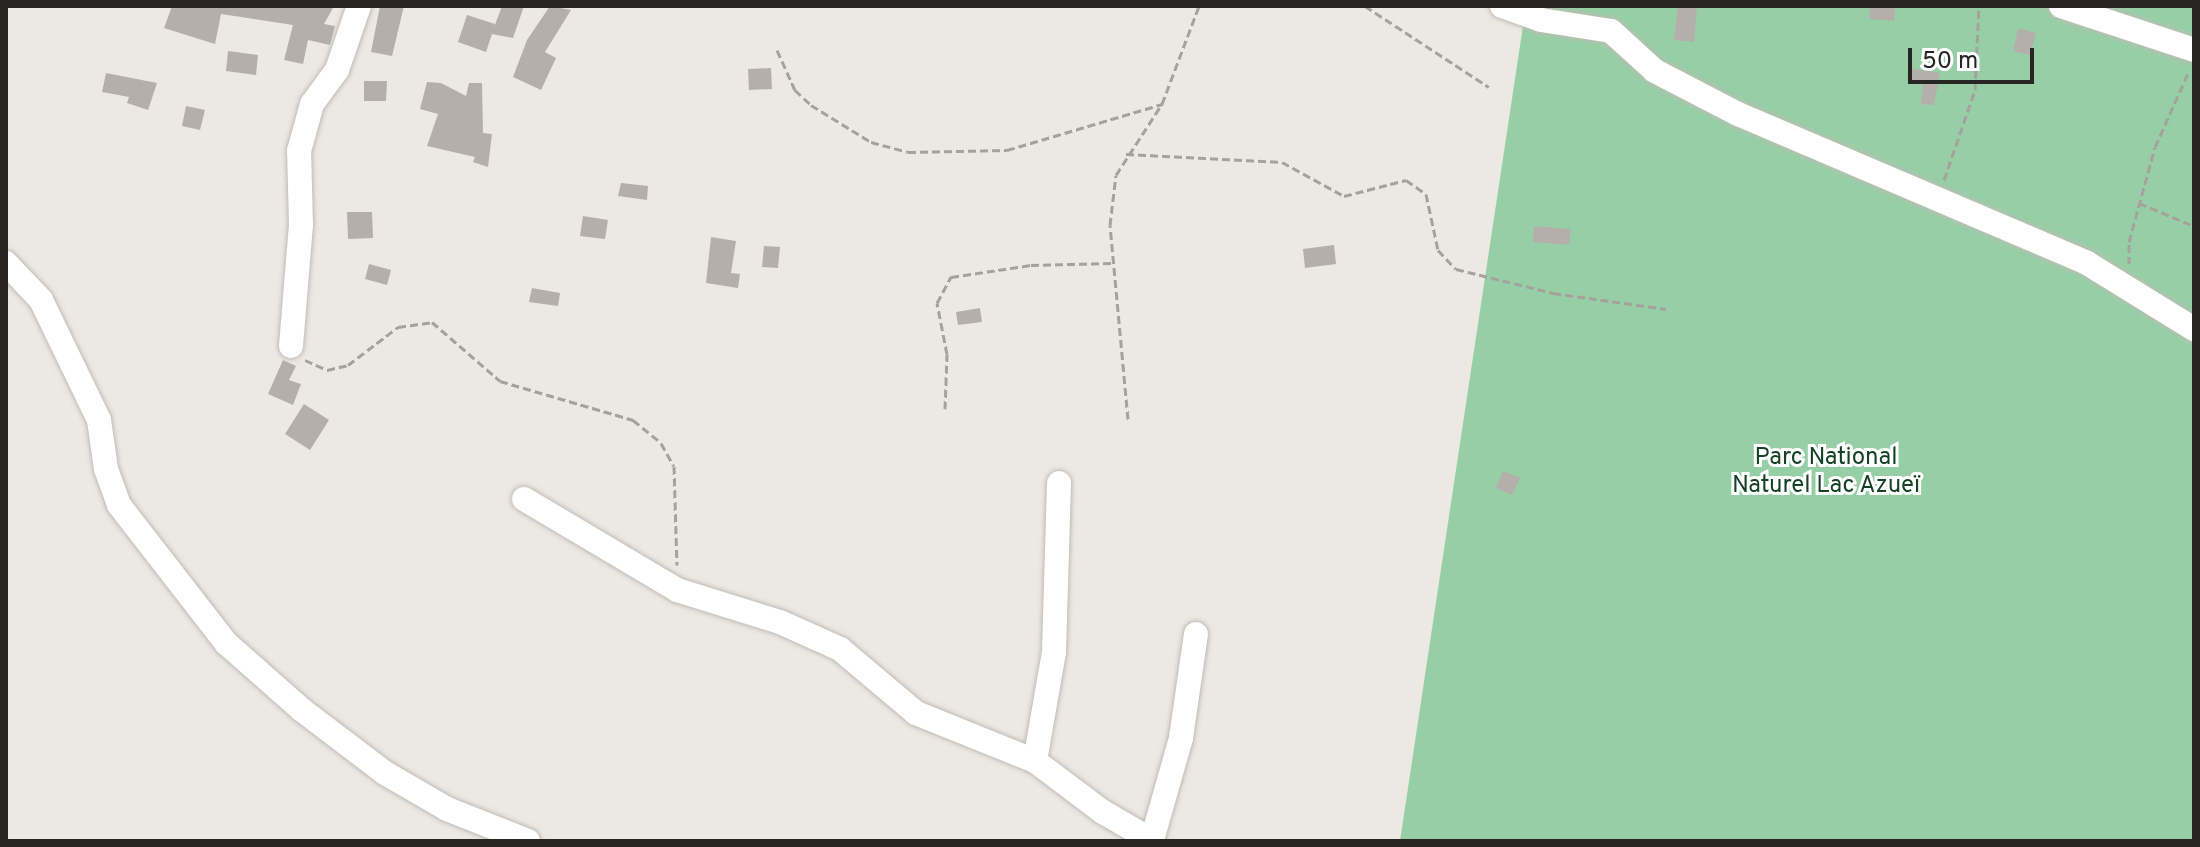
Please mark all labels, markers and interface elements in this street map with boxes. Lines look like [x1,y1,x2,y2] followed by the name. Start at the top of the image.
[1912,32,2038,82] scale bar
[1922,47,1978,77] text: 50 m
[1731,445,1921,501] park label: Parc National Naturel Lac Azueï

